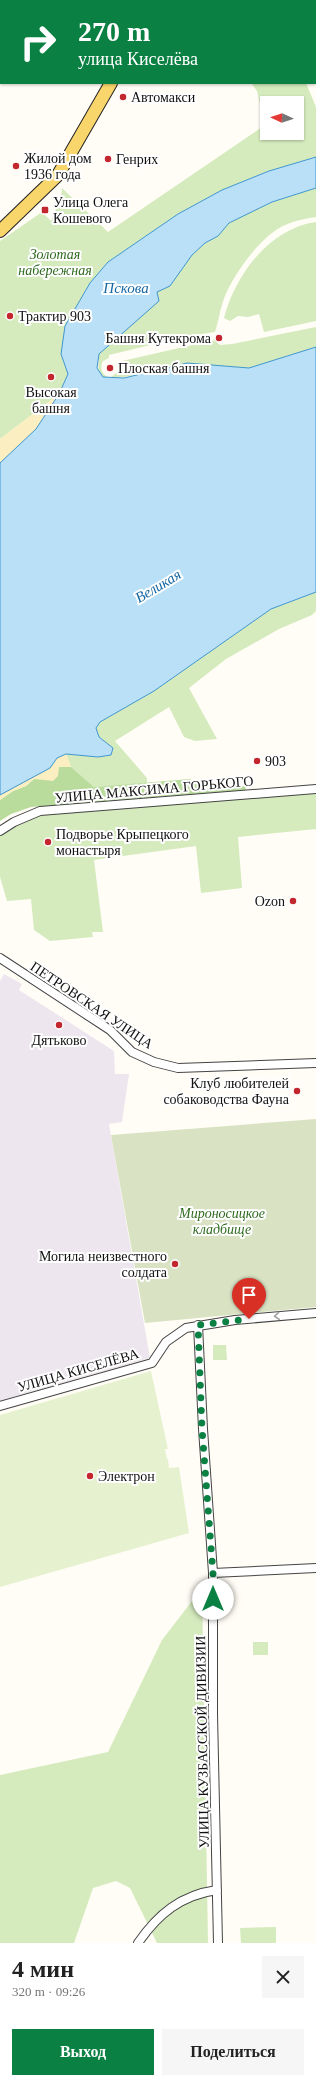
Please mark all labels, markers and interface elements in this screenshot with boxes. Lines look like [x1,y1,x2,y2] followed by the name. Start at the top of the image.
[12,16,64,68] icon: right
[78,16,150,47] text: 270 m
[78,49,198,69] text: улица Киселёва
[131,90,196,105] place label: Автомакси
[118,92,128,102] marker: Автомакси
[260,96,304,140] north arrow
[260,96,304,140] map controls
[24,151,92,182] place label: Жилой дом 1936 года
[116,152,158,167] place label: Генрих
[103,154,113,164] marker: Генрих
[11,161,21,171] marker: Жилой дом 1936 года
[53,195,129,226] place label: Улица Олега Кошевого
[40,205,50,215] marker: Улица Олега Кошевого
[18,247,92,278] park label: Золотая набережная
[102,280,149,296] water label: Пскова
[18,309,91,324] place label: Трактир 903
[5,311,15,321] marker: Трактир 903
[105,331,212,346] place label: Башня Кутекрома
[214,333,224,343] marker: Башня Кутекрома
[118,361,210,376] place label: Плоская башня
[105,363,115,373] marker: Плоская башня
[46,372,56,382] marker: Высокая башня
[25,385,77,416] place label: Высокая башня
[132,566,184,606] water label: Великая
[265,754,286,769] place label: 903
[252,756,262,766] marker: 903
[54,773,254,806] street label: УЛИЦА МАКСИМА ГОРЬКОГО
[56,827,189,858] place label: Подворье Крыпецкого монастыря
[43,837,53,847] marker: Подворье Крыпецкого монастыря
[255,894,285,909] place label: Ozon
[288,896,298,906] marker: Ozon
[28,959,157,1053] street label: ПЕТРОВСКАЯ УЛИЦА
[54,1020,64,1030] marker: Дятьково
[31,1033,87,1048] place label: Дятьково
[163,1076,290,1107] place label: Клуб любителей собаководства Фауна
[292,1086,302,1096] marker: Клуб любителей собаководства Фауна
[178,1206,265,1237] park label: Мироносицкое кладбище
[39,1249,168,1280] place label: Могила неизвестного солдата
[170,1259,180,1269] marker: Могила неизвестного солдата
[232,1278,266,1319] pin
[238,1284,260,1306] icon: arrive
[274,1312,280,1321] one-way arrow
[16,1345,141,1395] street label: УЛИЦА КИСЕЛЁВА
[98,1469,155,1484] place label: Электрон
[85,1471,95,1481] marker: Электрон
[192,1578,234,1620] position arrow
[192,1636,212,1848] street label: УЛИЦА КУЗБАССКОЙ ДИВИЗИИ
[12,1956,74,1982] text: 4 мин
[262,1956,304,1998] button: close
[12,1984,85,1999] text: 320 m · 09:26
[12,2029,154,2075] button: Выход
[162,2029,304,2075] button: Поделиться

